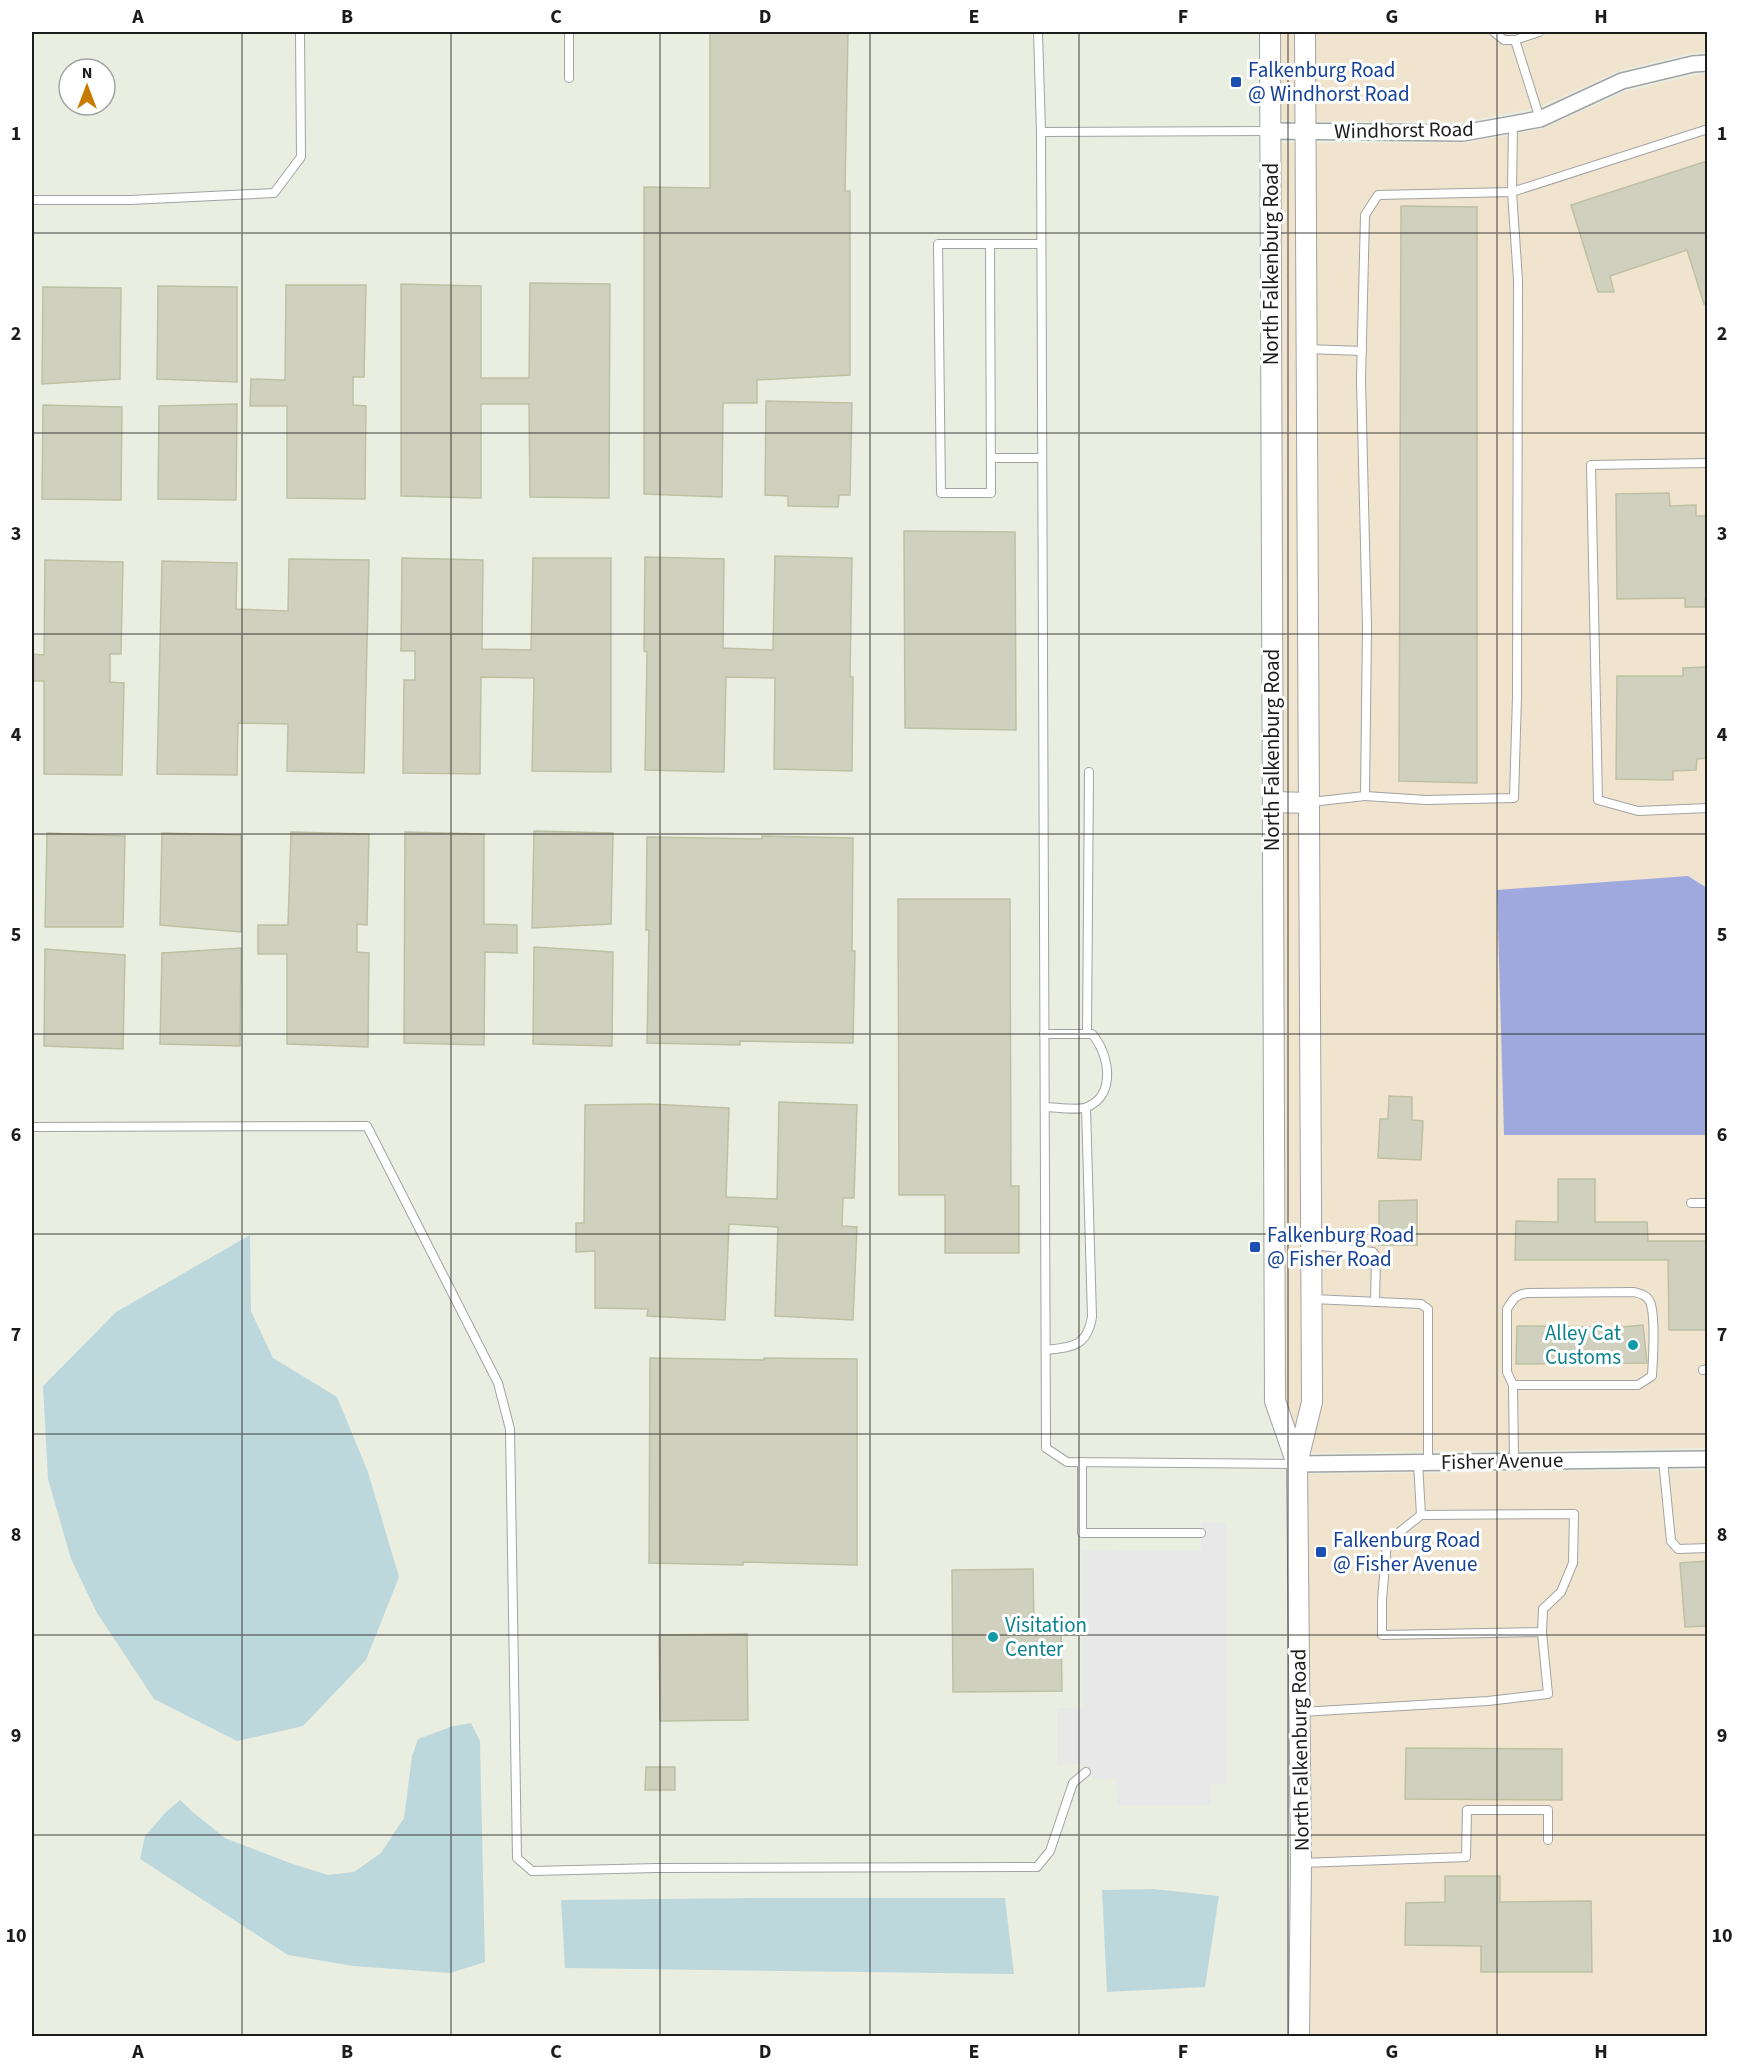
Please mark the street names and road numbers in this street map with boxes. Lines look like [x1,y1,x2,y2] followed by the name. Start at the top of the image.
[1334,114,1474,146] street label: Windhorst Road
[1256,163,1286,365] street label: North Falkenburg Road
[1257,649,1287,851] street label: North Falkenburg Road
[1441,1445,1563,1477] street label: Fisher Avenue
[1283,1649,1317,1851] street label: North Falkenburg Road

